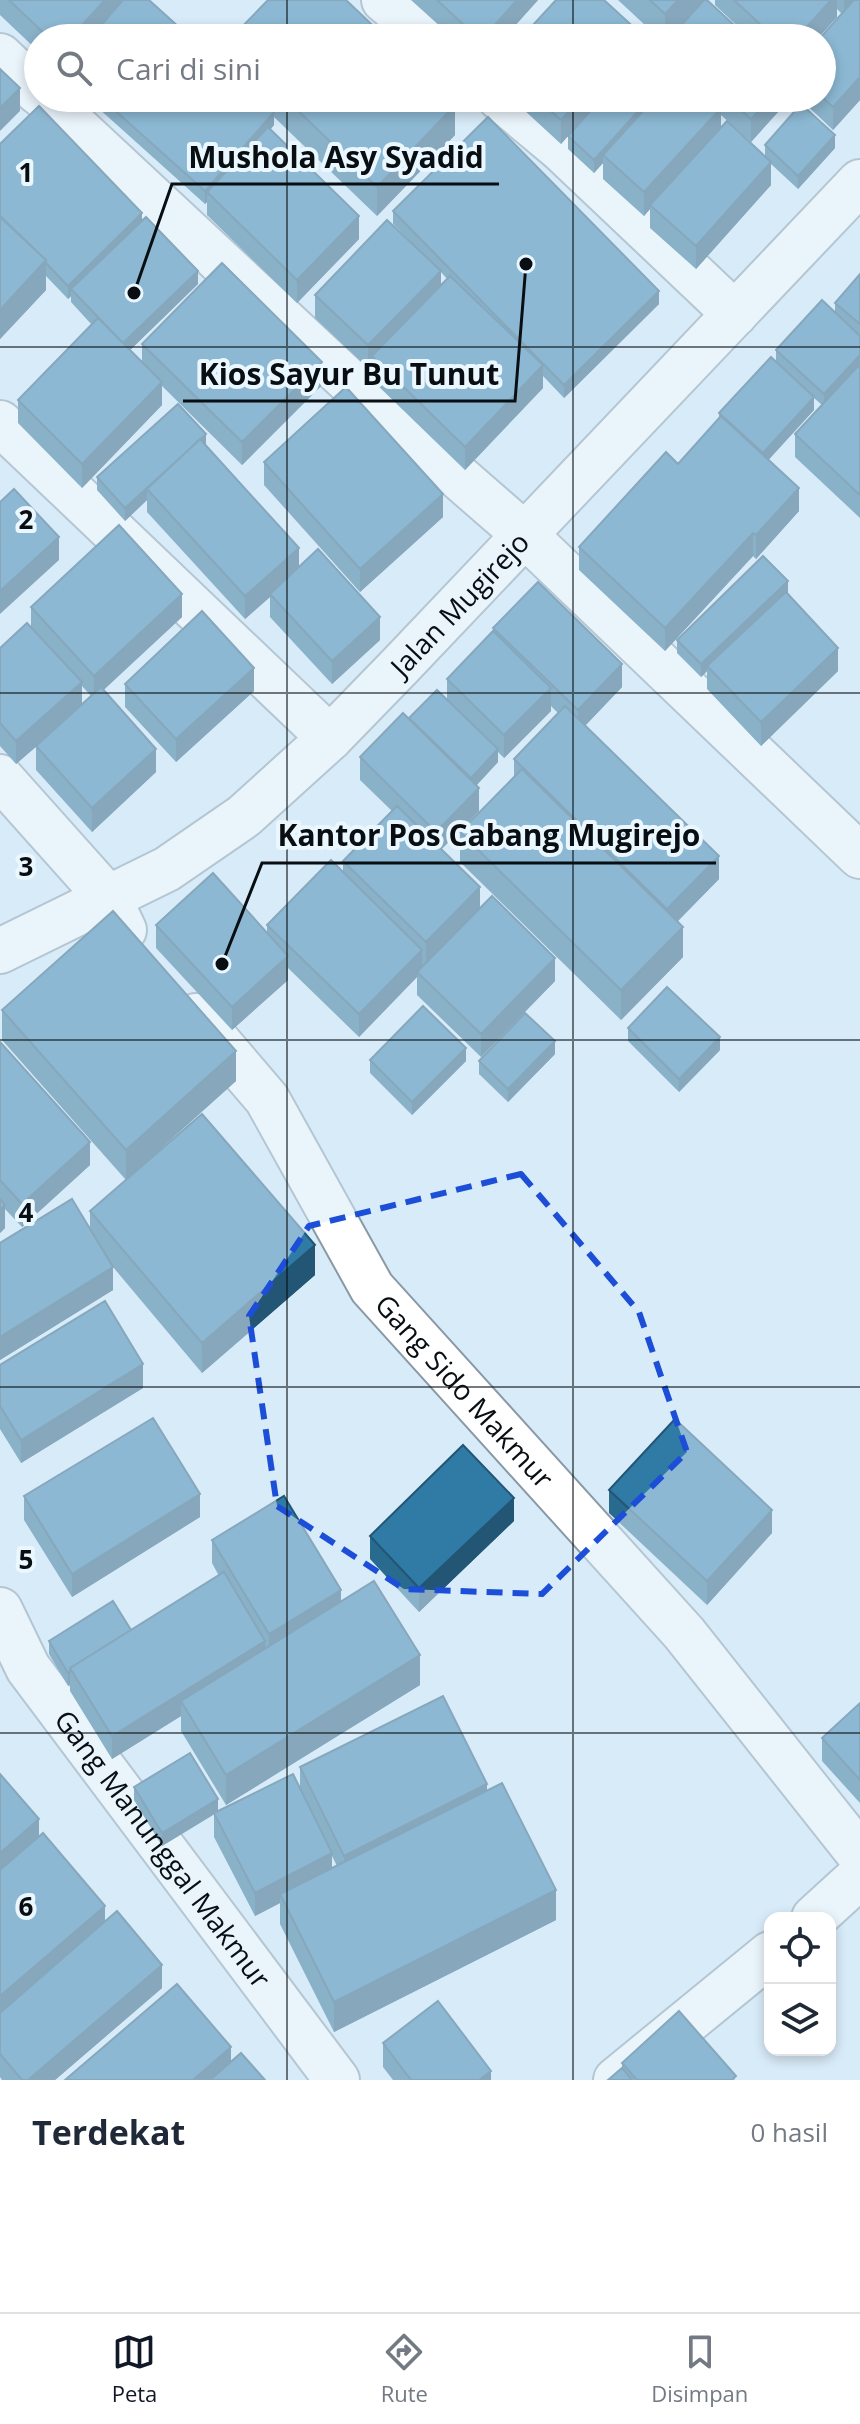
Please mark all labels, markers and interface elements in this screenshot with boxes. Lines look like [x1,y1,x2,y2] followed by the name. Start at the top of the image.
[24,24,836,112] search box
[52,46,96,90] icon: search
[116,48,261,89] text: Cari di sini
[172,130,499,184] callout: Mushola Asy Syadid
[188,136,484,177] text: Mushola Asy Syadid
[19,154,33,190] text: 1
[183,347,515,401] callout: Kios Sayur Bu Tunut
[199,353,499,394] text: Kios Sayur Bu Tunut
[19,501,34,537] text: 2
[379,523,537,686] street label: Jalan Mugirejo
[262,809,716,863] callout: Kantor Pos Cabang Mugirejo
[278,814,700,855] text: Kantor Pos Cabang Mugirejo
[19,848,33,884] text: 3
[19,1194,34,1230] text: 4
[367,1286,563,1496] street label: Gang Sido Makmur
[19,1541,33,1577] text: 5
[47,1702,280,1996] street label: Gang Manunggal Makmur
[19,1888,34,1924] text: 6
[764,1912,836,2056] map controls
[764,1912,836,1984] button: locate
[764,1984,836,2056] button: layers
[32,2109,185,2155] text: Terdekat
[750,2114,828,2150] text: 0 hasil
[112,2330,157,2408] tab: Peta
[381,2330,428,2408] tab: Rute
[651,2330,748,2408] tab: Disimpan

